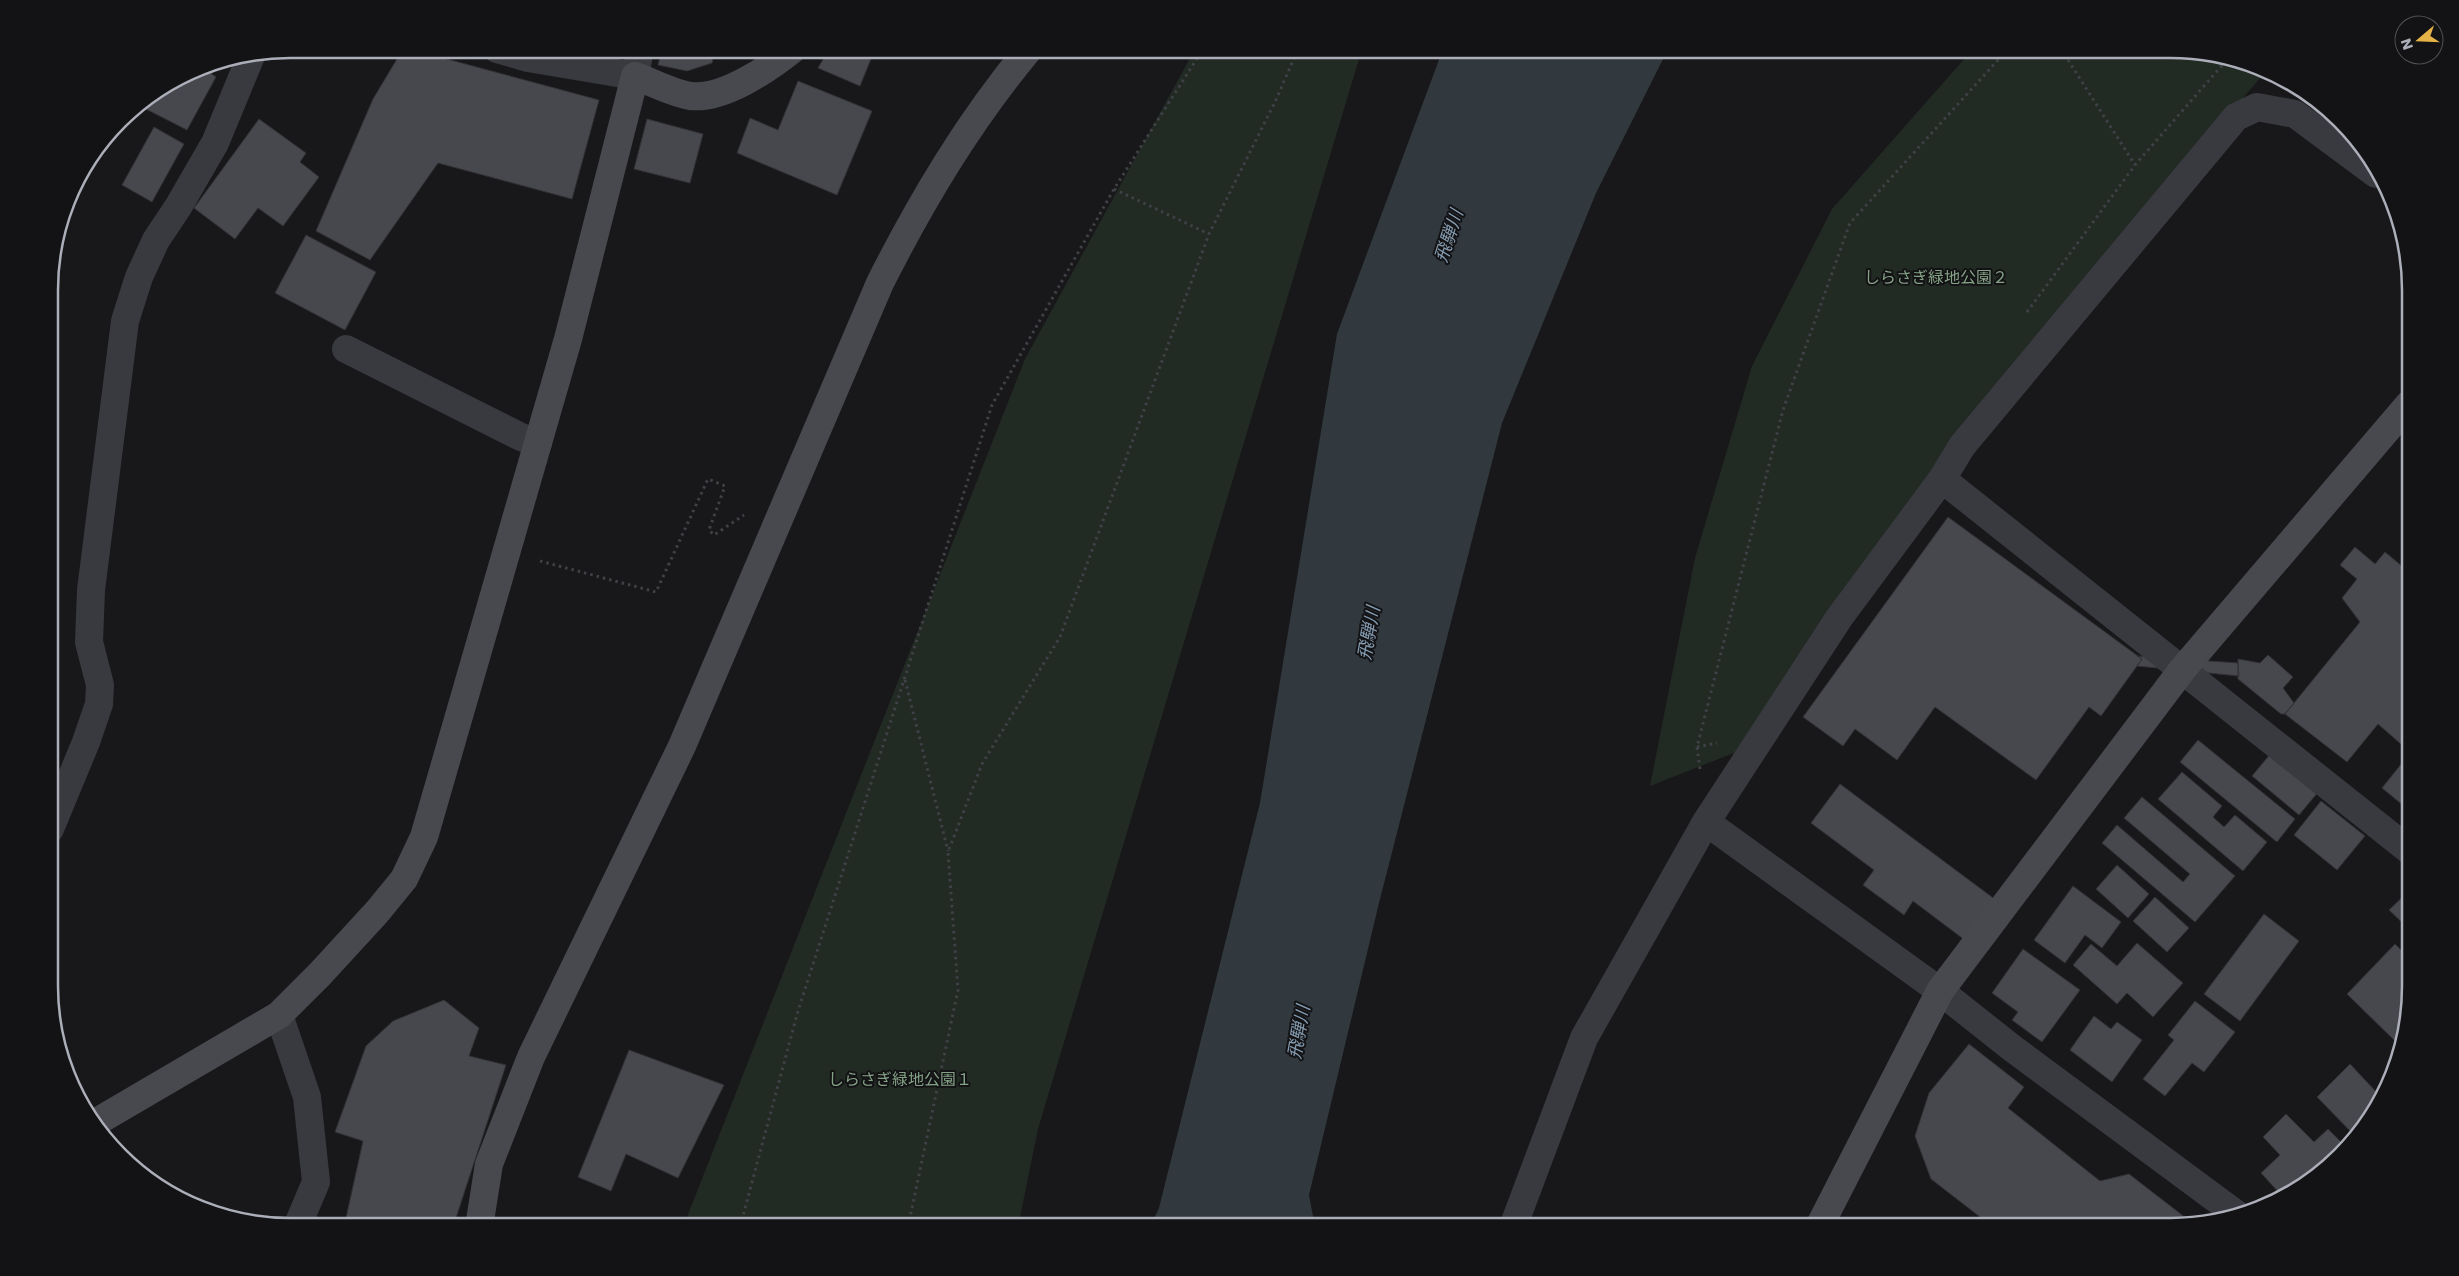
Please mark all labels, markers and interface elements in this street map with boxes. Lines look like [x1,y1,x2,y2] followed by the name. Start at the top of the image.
[2394,15,2444,65] north arrow
[2396,36,2418,52] text: N
[1428,204,1469,265] water label: 飛騨川
[1864,266,2008,289] park label: しらさぎ緑地公園２
[1352,602,1386,662] water label: 飛騨川
[1282,1001,1316,1061] water label: 飛騨川
[828,1068,972,1091] park label: しらさぎ緑地公園１

